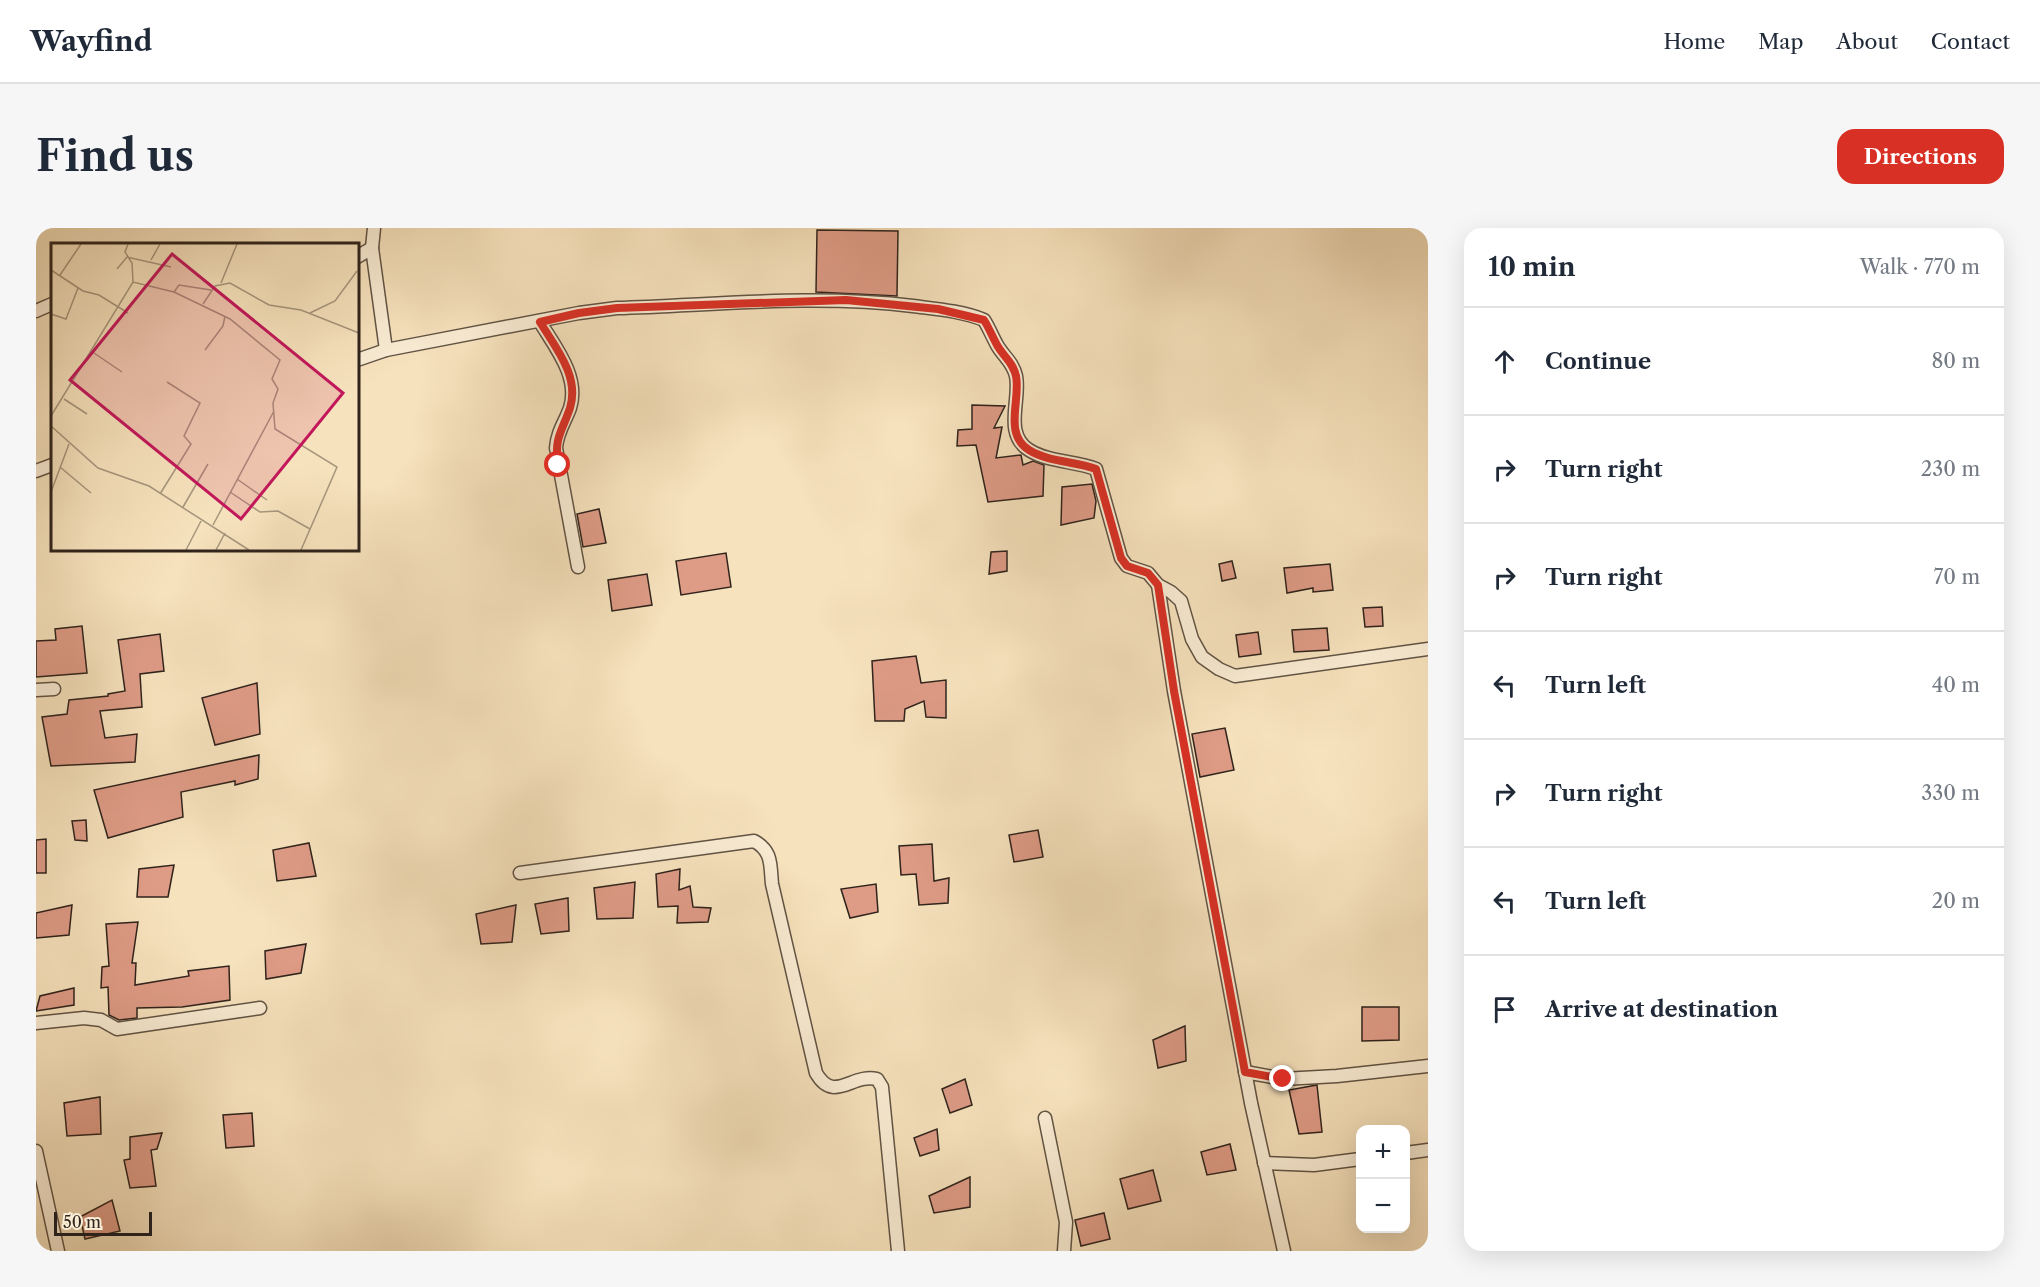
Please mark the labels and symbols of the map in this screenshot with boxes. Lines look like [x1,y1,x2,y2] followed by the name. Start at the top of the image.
[51,243,358,550] inset map
[544,451,570,477] route start
[1269,1065,1295,1091] route end
[54,1209,152,1236] scale bar

